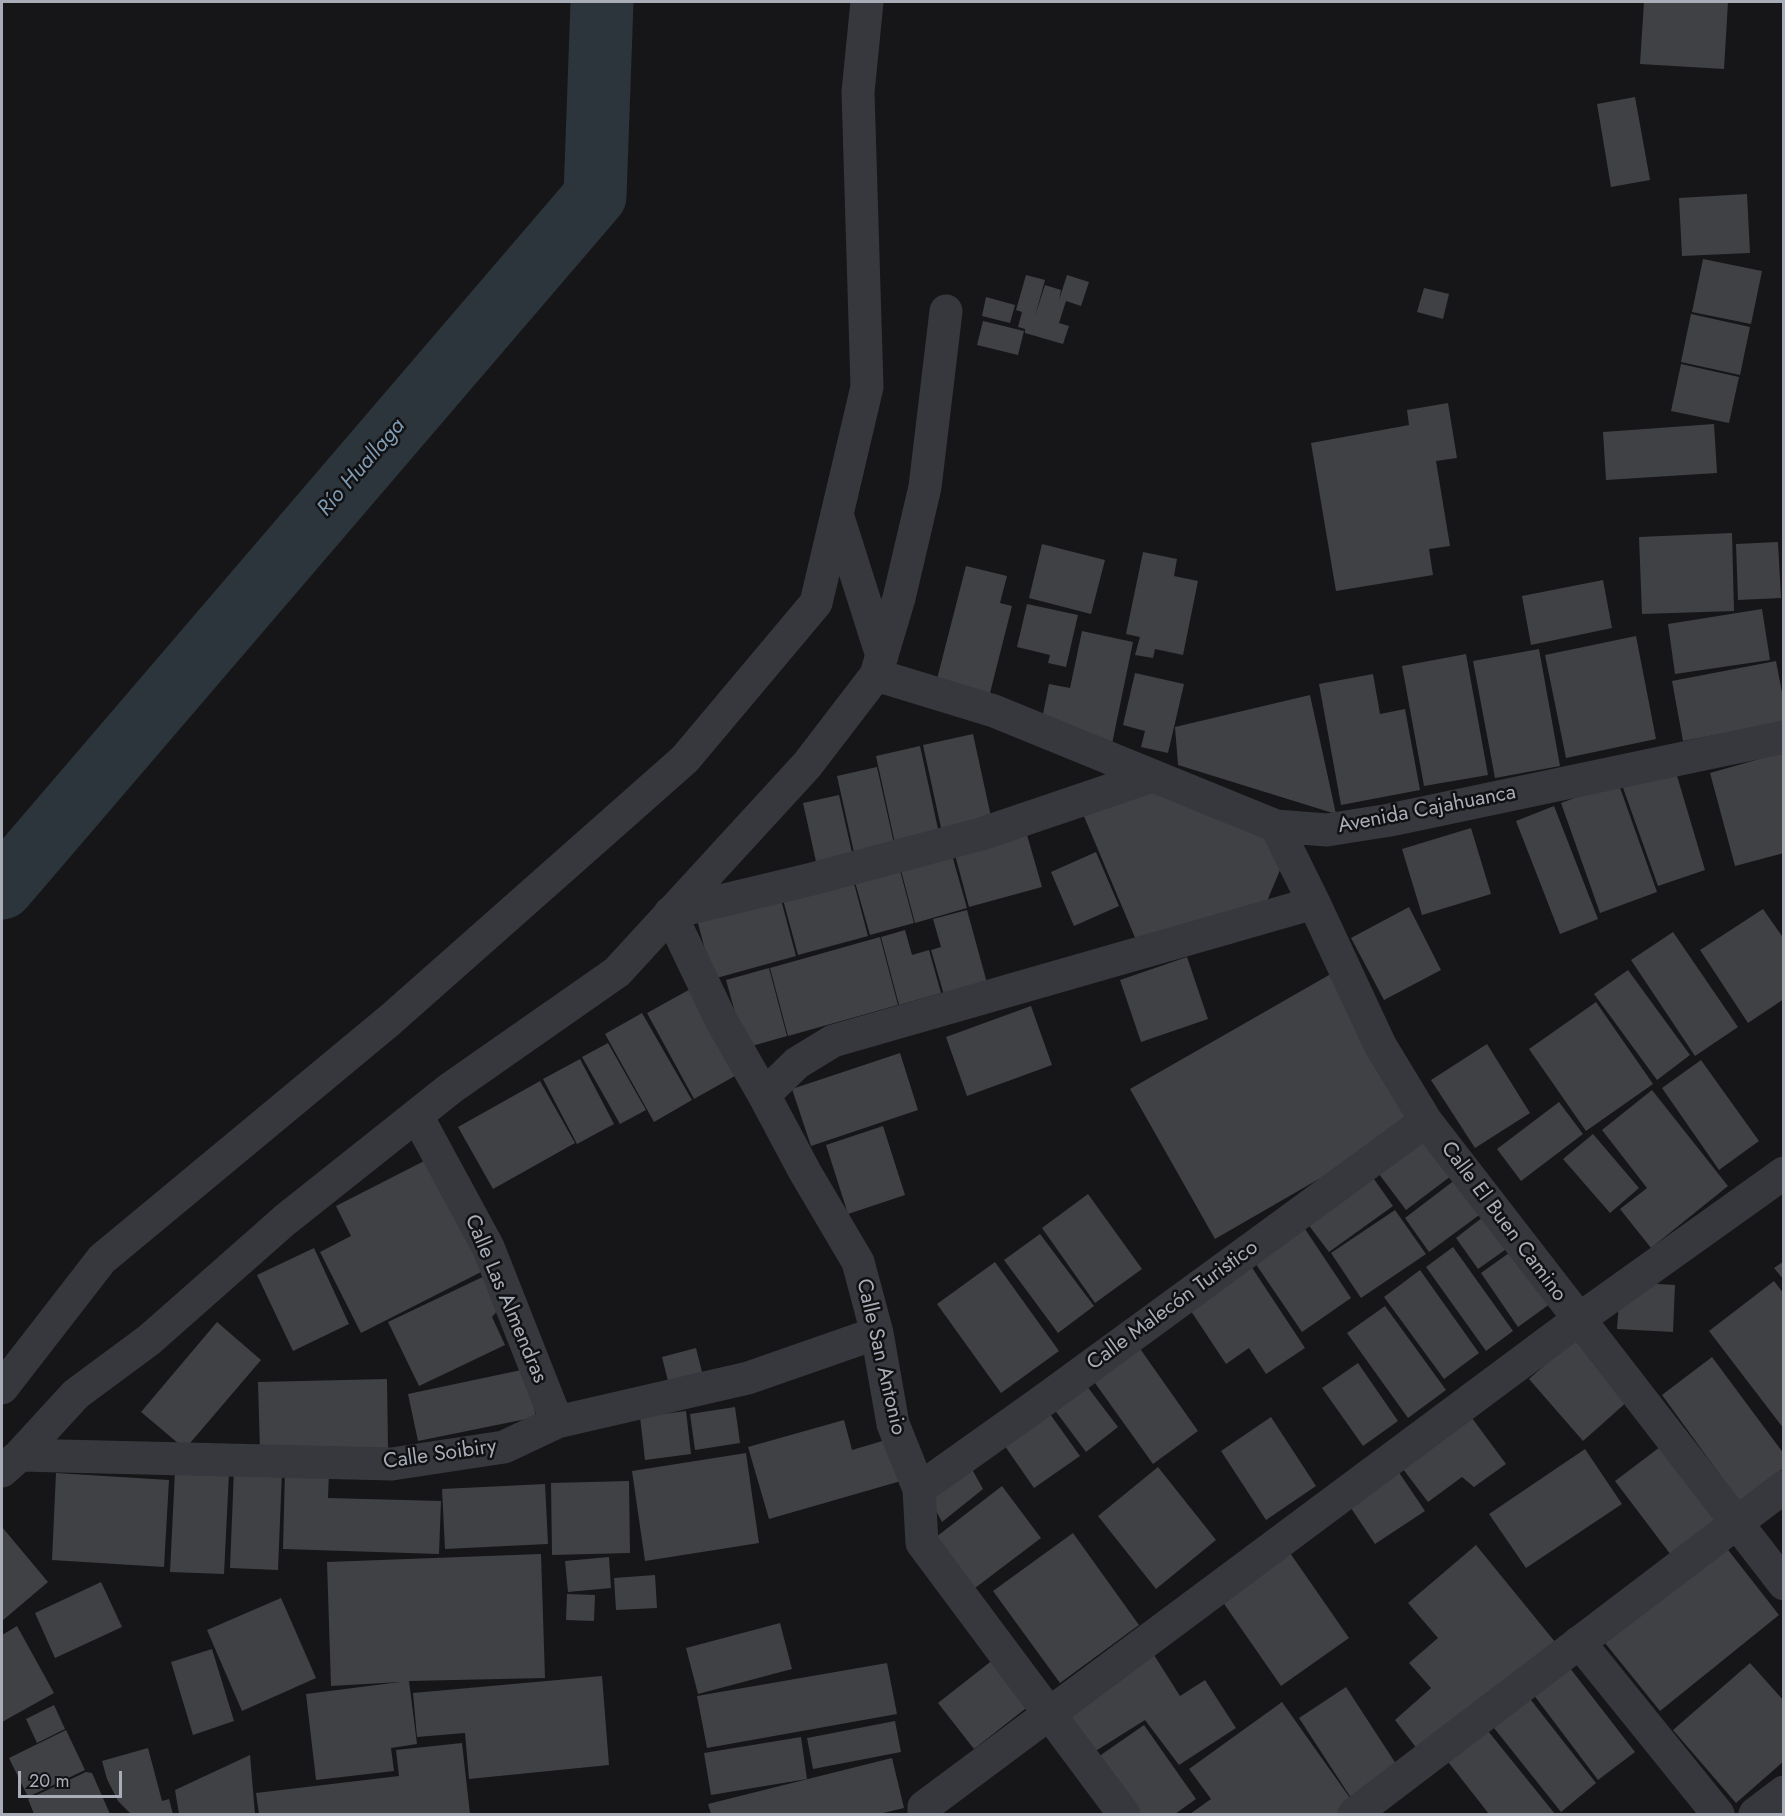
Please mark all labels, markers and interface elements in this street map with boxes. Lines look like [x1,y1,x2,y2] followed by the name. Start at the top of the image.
[312,414,412,522] water label: Río Huallaga
[1336,780,1518,840] street label: Avenida Cajahuanca
[1435,1137,1571,1307] street label: Calle El Buen Camino
[458,1211,552,1387] street label: Calle Las Almendras
[1083,1236,1263,1376] street label: Calle Malecón Turistico
[850,1276,910,1438] street label: Calle San Antonio
[382,1435,498,1475] street label: Calle Soibiry
[21,1759,124,1797] scale bar
[29,1768,69,1794] text: 20 m

